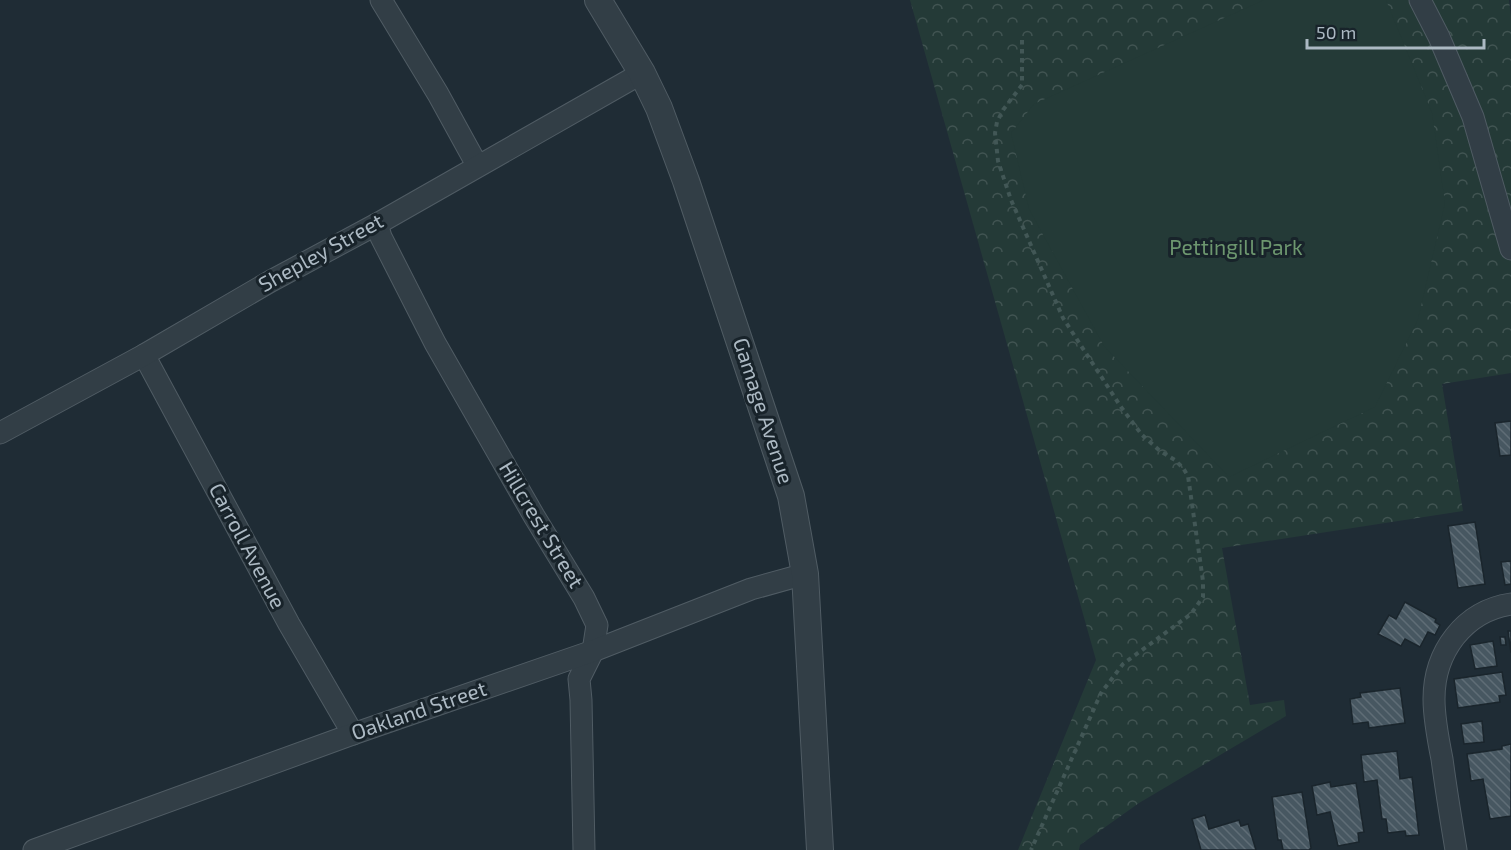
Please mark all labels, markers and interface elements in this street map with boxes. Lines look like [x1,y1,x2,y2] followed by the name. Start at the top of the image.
[1307,12,1484,50] scale bar
[1316,21,1356,43] text: 50 m
[254,207,387,296] street label: Shepley Street
[1169,234,1303,259] park label: Pettingill Park
[729,334,800,487] street label: Gamage Avenue
[495,456,590,592] street label: Hillcrest Street
[205,478,292,612] street label: Carroll Avenue
[348,675,489,744] street label: Oakland Street

